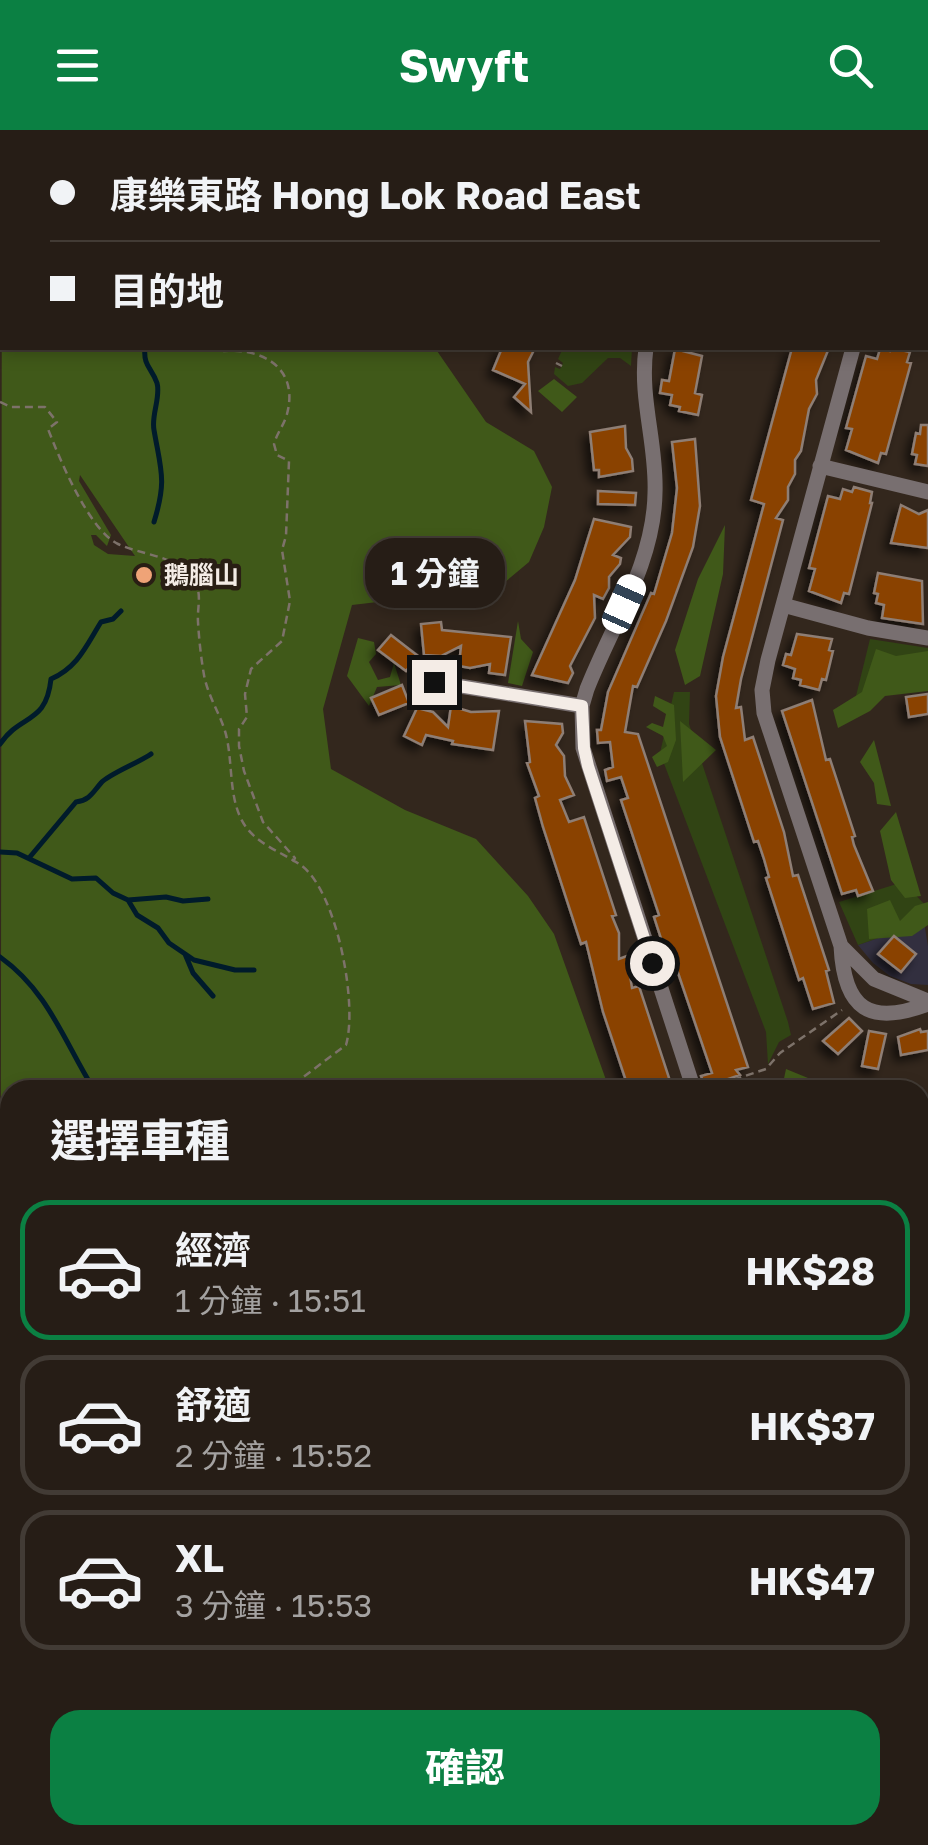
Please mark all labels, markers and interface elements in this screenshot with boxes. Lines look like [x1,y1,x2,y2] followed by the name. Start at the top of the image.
[50,38,105,93] icon: menu
[399,38,529,92] text: Swyft
[823,38,878,93] icon: search
[110,172,641,217] text: 康樂東路 Hong Lok Road East
[110,268,224,313] text: 目的地
[364,537,504,607] callout: 1 分鐘
[391,554,479,592] text: 1 分鐘
[164,559,239,590] place label: 鵝腦山
[133,564,155,586] marker: 鵝腦山
[598,570,650,638] car
[412,660,457,705] route end
[630,941,675,986] route start
[50,1113,230,1167] text: 選擇車種
[55,1225,145,1315] icon: car
[175,1227,251,1272] text: 經濟
[746,1248,875,1293] text: HK$28
[175,1281,366,1319] text: 1 分鐘 · 15:51
[55,1380,145,1470] icon: car
[175,1382,251,1427] text: 舒適
[749,1403,875,1448] text: HK$37
[175,1436,372,1474] text: 2 分鐘 · 15:52
[55,1535,145,1625] icon: car
[175,1535,224,1580] text: XL
[749,1558,875,1603] text: HK$47
[175,1586,372,1624] text: 3 分鐘 · 15:53
[50,1710,880,1825] button: 確認

